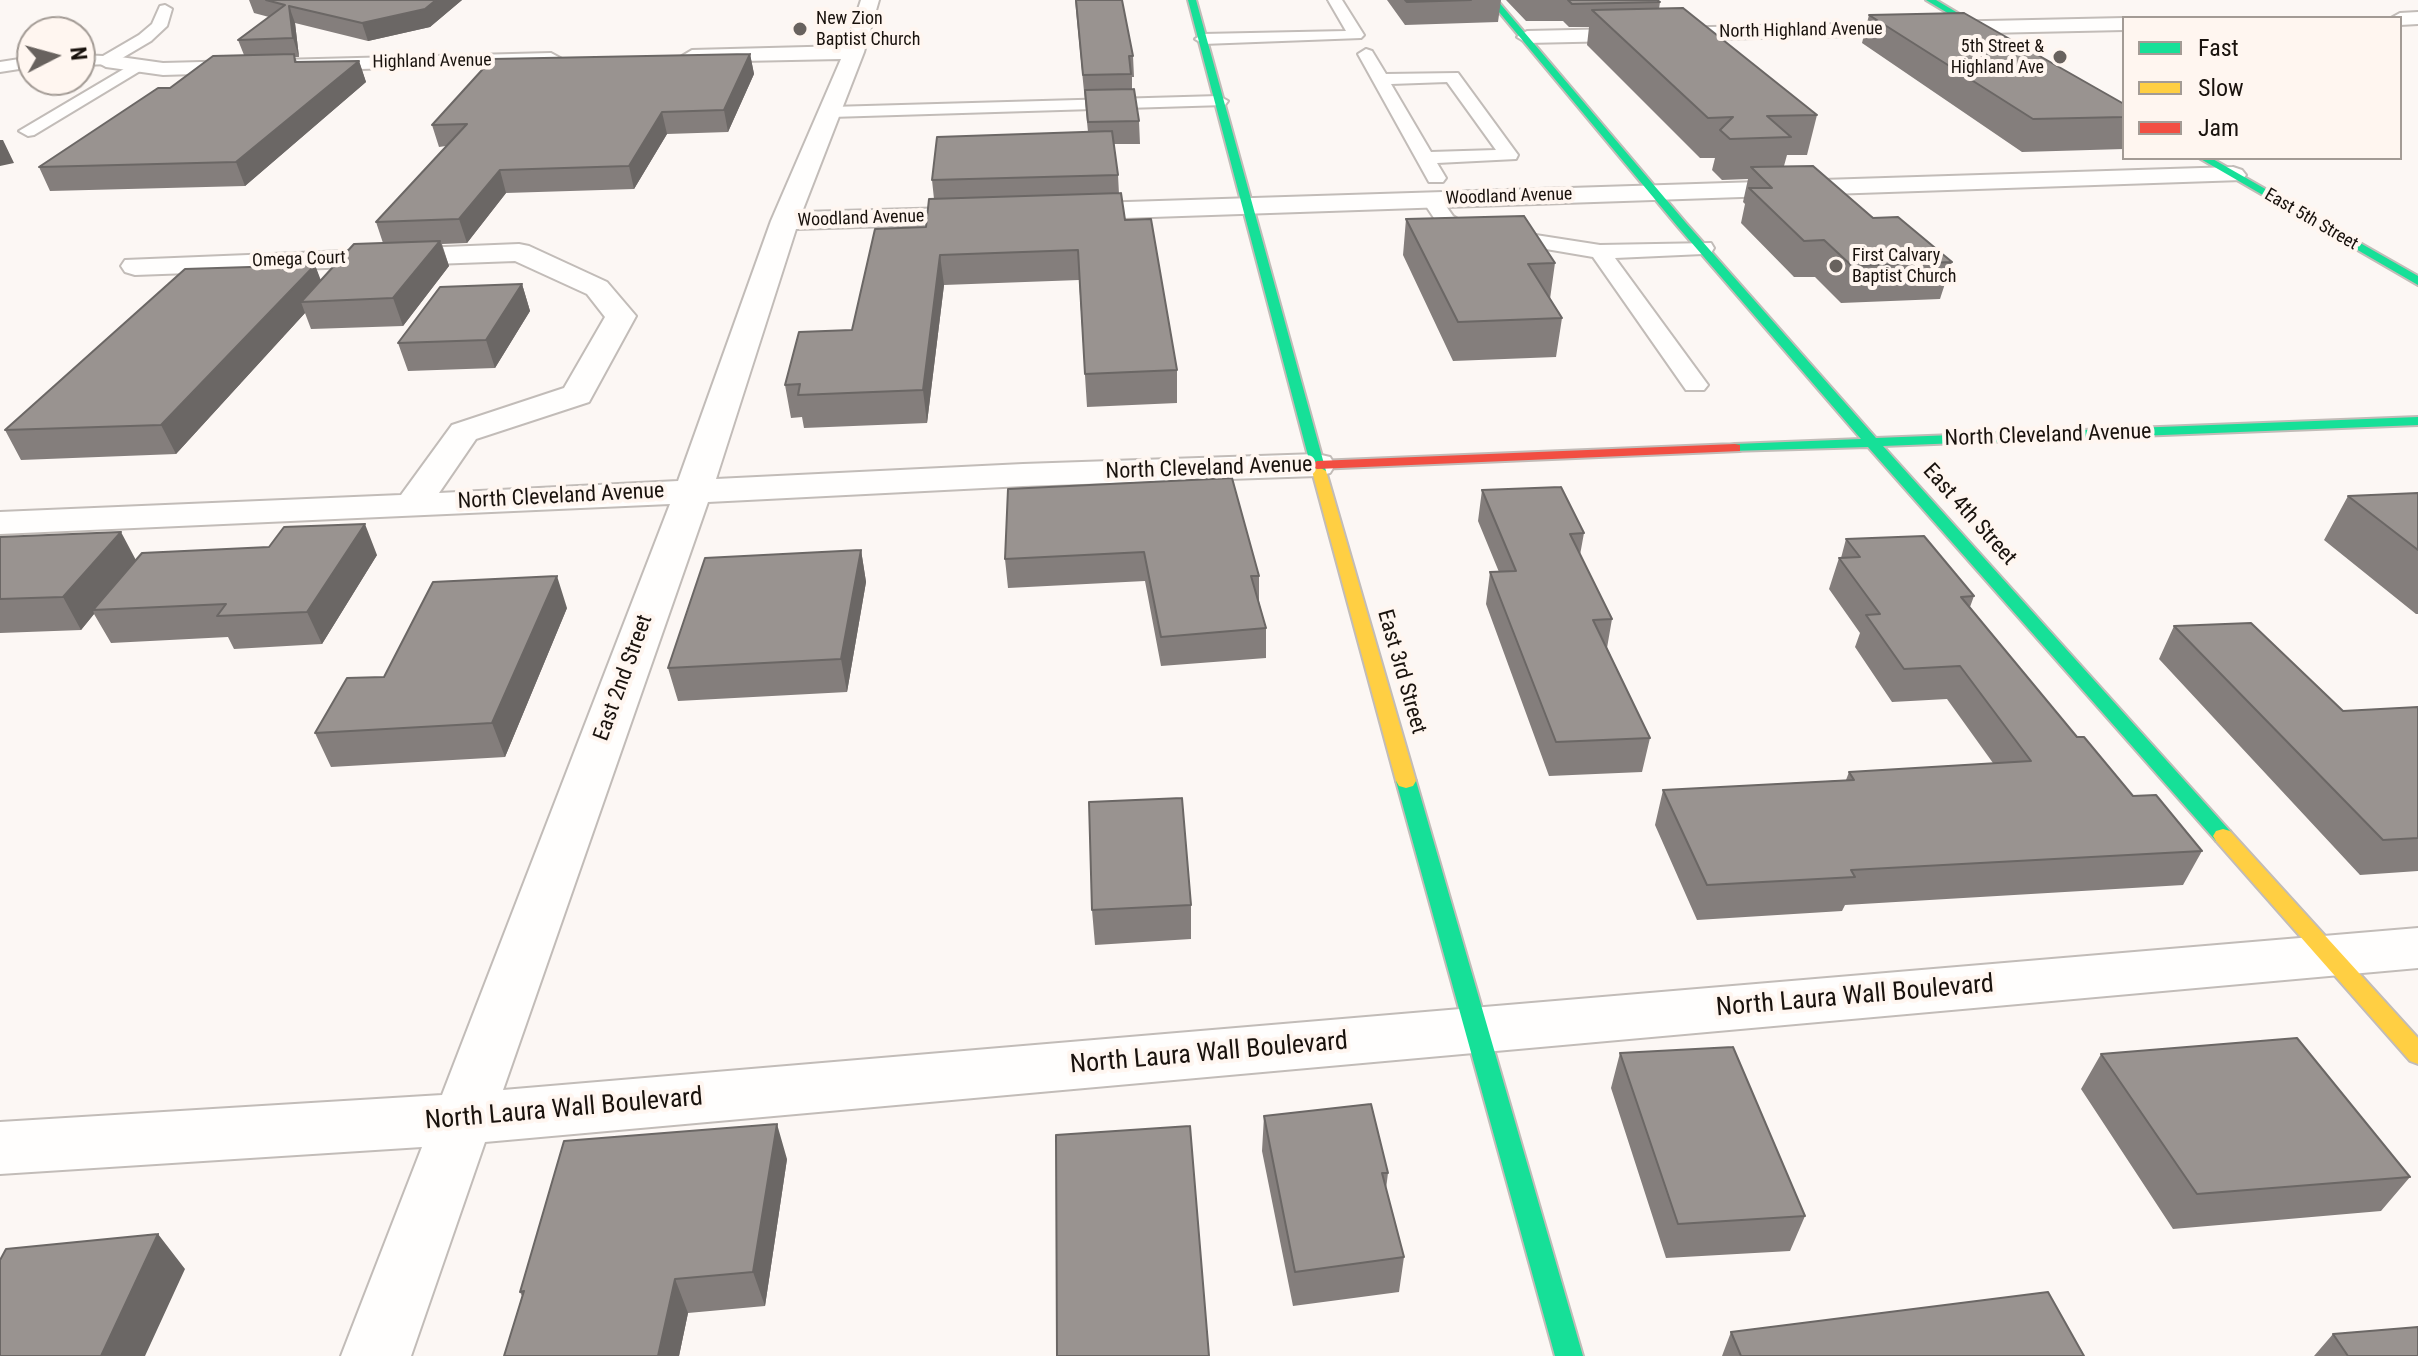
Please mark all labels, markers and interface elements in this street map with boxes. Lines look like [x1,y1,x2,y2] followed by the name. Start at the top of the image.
[816,8,920,50] place label: New Zion Baptist Church
[16,16,96,96] north arrow
[2122,16,2402,160] legend
[1719,19,1883,43] street label: North Highland Avenue
[791,20,809,38] marker: New Zion Baptist Church
[2198,34,2239,62] text: Fast
[1951,36,2044,78] place label: 5th Street & Highland Ave
[65,46,92,62] text: N
[2051,48,2069,66] marker: 5th Street & Highland Ave
[372,50,492,74] street label: Highland Avenue
[2198,74,2244,102] text: Slow
[2198,114,2239,142] text: Jam
[1445,184,1573,210] street label: Woodland Avenue
[2260,185,2362,255] street label: East 5th Street
[797,206,925,232] street label: Woodland Avenue
[1852,245,1956,288] place label: First Calvary Baptist Church
[252,248,346,272] street label: Omega Court
[1827,257,1845,275] marker: First Calvary Baptist Church
[1944,419,2152,453] street label: North Cleveland Avenue
[1105,452,1313,486] street label: North Cleveland Avenue
[1916,459,2022,571] street label: East 4th Street
[457,478,665,516] street label: North Cleveland Avenue
[1371,607,1431,737] street label: East 3rd Street
[589,611,659,745] street label: East 2nd Street
[1715,969,1995,1025] street label: North Laura Wall Boulevard
[1069,1026,1349,1082] street label: North Laura Wall Boulevard
[424,1082,704,1138] street label: North Laura Wall Boulevard

